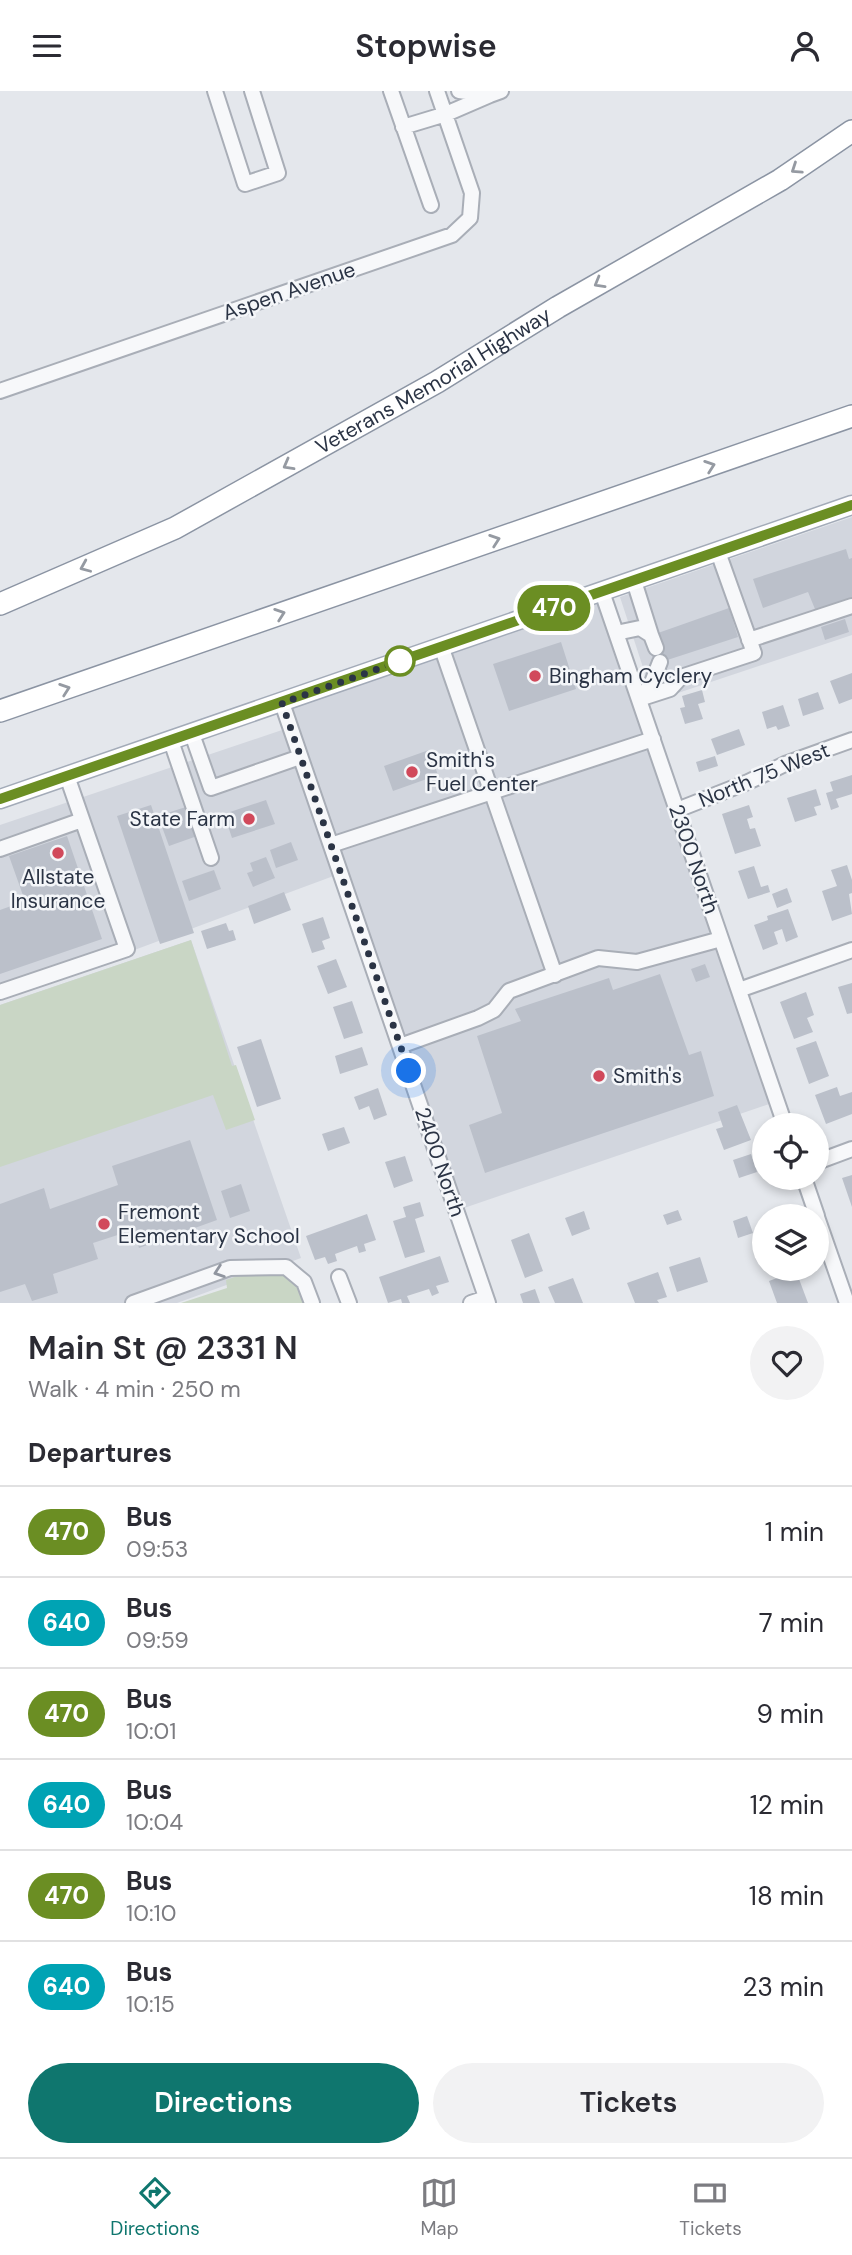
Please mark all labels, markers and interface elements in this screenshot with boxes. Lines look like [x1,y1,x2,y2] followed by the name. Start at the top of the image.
[355,25,497,67] text: Stopwise
[28,27,66,65] icon: menu
[786,27,824,65] icon: person
[790,161,803,174] one-way arrow
[219,255,359,327] street label: Aspen Avenue
[594,275,607,288] one-way arrow
[311,301,556,461] street label: Veterans Memorial Highway
[283,457,295,470] one-way arrow
[703,460,715,474] one-way arrow
[488,534,500,548] one-way arrow
[80,559,92,573] one-way arrow
[514,585,594,631] line badge: 470
[531,592,577,623] text: 470
[273,608,285,622] one-way arrow
[385,646,415,676] unlabelled marker
[549,662,712,690] place label: Bingham Cyclery
[527,668,543,684] marker: Bingham Cyclery
[58,683,70,697] one-way arrow
[694,736,834,814] street label: North 75 West
[426,746,538,798] place label: Smith's Fuel Center
[404,764,420,780] marker: Smith's Fuel Center
[662,801,726,917] street label: 2300 North
[130,805,235,833] place label: State Farm
[241,811,257,827] marker: State Farm
[50,845,66,861] marker: Allstate Insurance
[11,863,105,915] place label: Allstate Insurance
[391,1053,426,1088] your location
[613,1062,682,1090] place label: Smith's
[591,1068,607,1084] marker: Smith's
[408,1104,472,1220] street label: 2400 North
[752,1113,829,1281] map controls
[752,1113,829,1190] button: locate
[118,1198,300,1250] place label: Fremont Elementary School
[752,1204,829,1281] button: layers
[96,1216,112,1232] marker: Fremont Elementary School
[213,1264,225,1278] one-way arrow
[28,1326,298,1369] text: Main St @ 2331 N
[750,1326,824,1400] button: heart
[28,1374,241,1404] text: Walk · 4 min · 250 m
[28,1436,172,1470] text: Departures
[126,1500,172,1534] text: Bus
[765,1515,824,1549] text: 1 min
[44,1516,89,1547] text: 470
[126,1534,188,1564] text: 09:53
[126,1591,172,1625] text: Bus
[759,1606,824,1640] text: 7 min
[43,1607,90,1638] text: 640
[126,1625,189,1655] text: 09:59
[126,1682,172,1716] text: Bus
[756,1697,824,1731] text: 9 min
[44,1698,89,1729] text: 470
[126,1716,176,1746] text: 10:01
[126,1773,172,1807] text: Bus
[750,1788,824,1822] text: 12 min
[43,1789,90,1820] text: 640
[126,1807,183,1837] text: 10:04
[126,1864,172,1898] text: Bus
[749,1879,824,1913] text: 18 min
[44,1880,89,1911] text: 470
[126,1898,176,1928] text: 10:10
[126,1955,172,1989] text: Bus
[742,1970,824,2004] text: 23 min
[43,1971,90,2002] text: 640
[126,1989,175,2019] text: 10:15
[28,2063,419,2143] button: Directions
[433,2063,824,2143] button: Tickets
[110,2174,200,2241] tab: Directions
[420,2174,459,2241] tab: Map
[679,2174,742,2241] tab: Tickets

